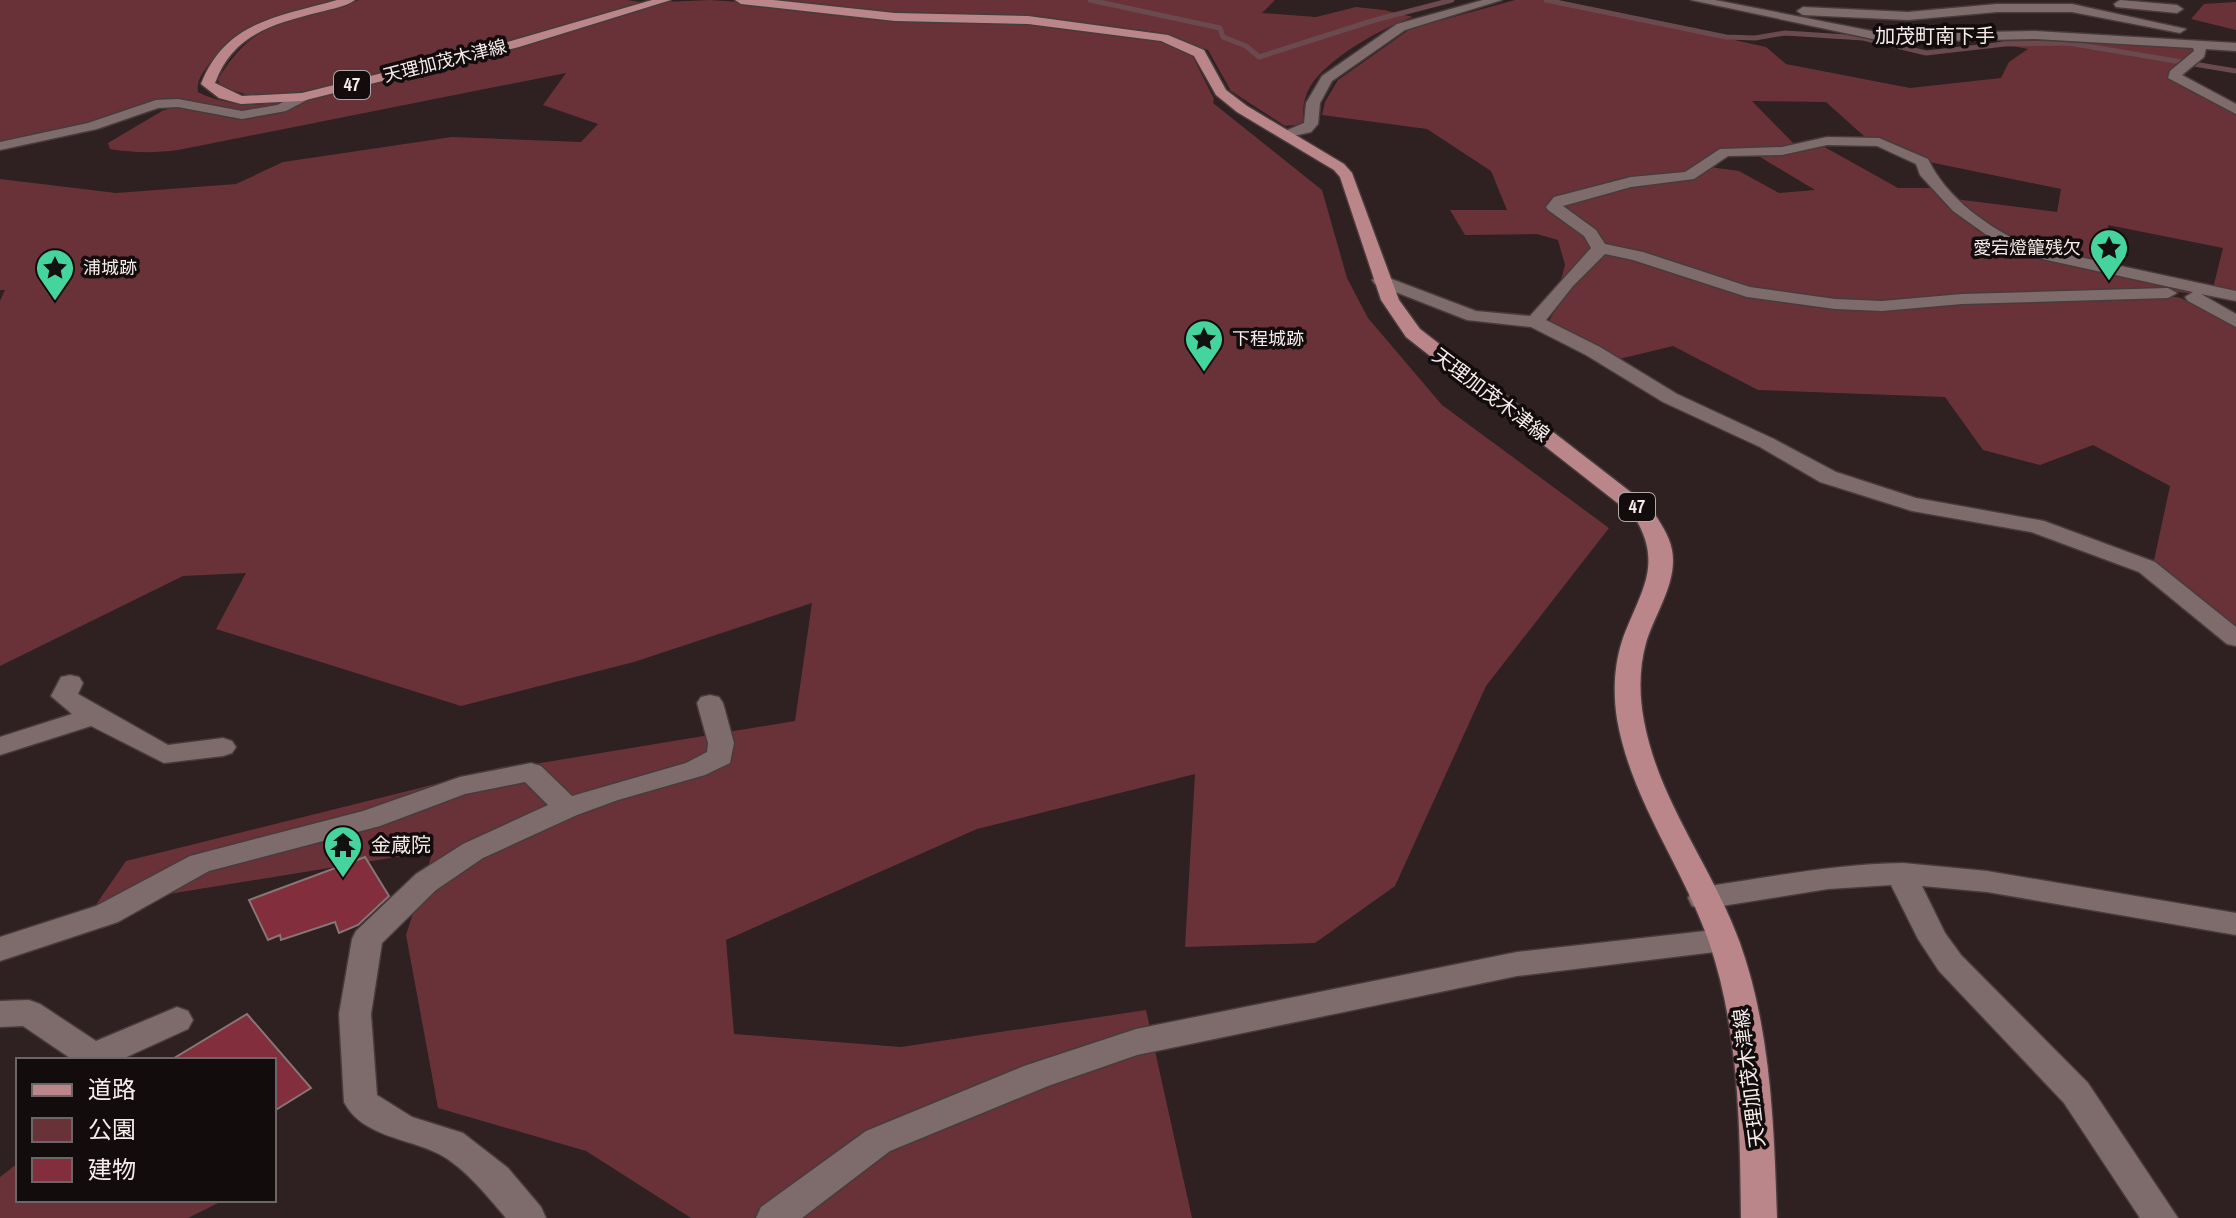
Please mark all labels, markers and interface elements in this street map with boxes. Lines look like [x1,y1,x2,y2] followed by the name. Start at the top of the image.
[1875,22,1995,49] district label: 加茂町南下手
[381,33,509,88] street label: 天理加茂木津線
[334,71,370,99] road number: 47
[2088,227,2130,282] place icon: 愛宕燈籠残欠
[1973,235,2081,260] place label: 愛宕燈籠残欠
[34,247,76,302] place icon: 浦城跡
[83,255,137,280] place label: 浦城跡
[1183,318,1225,373] place icon: 下程城跡
[1232,326,1304,351] place label: 下程城跡
[1427,342,1555,448] street label: 天理加茂木津線
[1619,493,1655,521] road number: 47
[322,824,364,879] temple icon: 金蔵院
[371,831,431,858] place label: 金蔵院
[1727,1007,1770,1149] street label: 天理加茂木津線
[16,1058,276,1202] legend
[88,1073,136,1105] text: 道路
[88,1113,136,1145] text: 公園
[88,1153,136,1185] text: 建物

